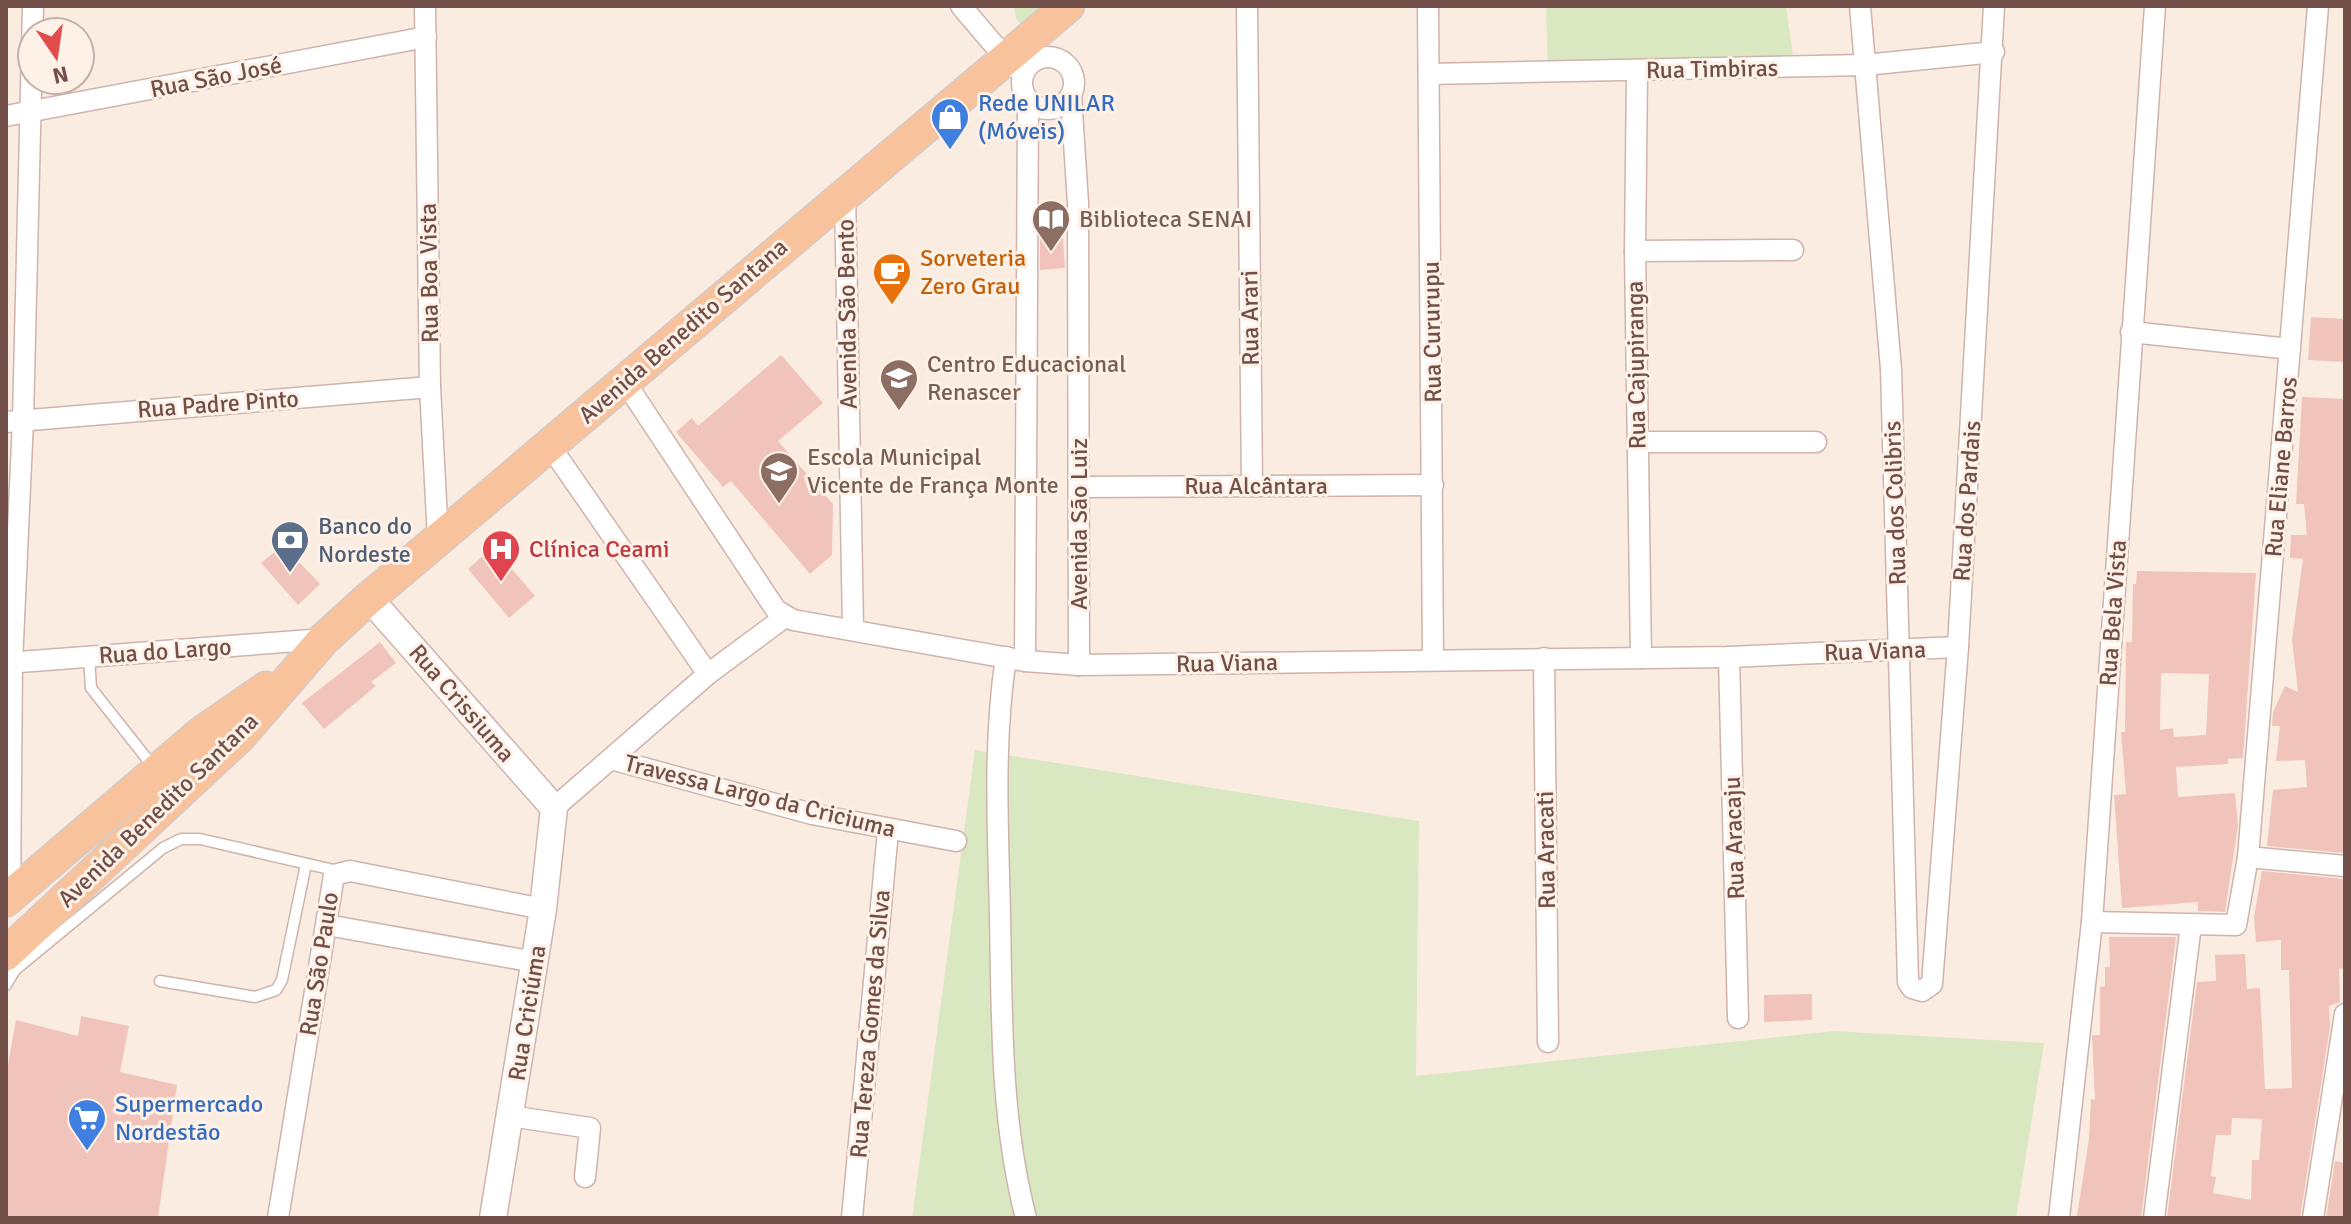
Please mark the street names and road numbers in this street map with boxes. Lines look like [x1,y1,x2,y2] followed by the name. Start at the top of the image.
[148,50,284,104] street label: Rua São José
[1646,53,1778,85] street label: Rua Timbiras
[413,203,445,343] street label: Rua Boa Vista
[830,219,864,409] street label: Avenida São Bento
[572,232,794,430] street label: Avenida Benedito Santana
[1416,261,1448,403] street label: Rua Cururupu
[1234,270,1266,366] street label: Rua Arari
[1620,280,1652,450] street label: Rua Cajupiranga
[2258,376,2304,558] street label: Rua Eliane Barros
[136,383,300,425] street label: Rua Padre Pinto
[1877,420,1913,586] street label: Rua dos Colibris
[1946,420,1988,582] street label: Rua dos Pardais
[1064,438,1094,610] street label: Avenida São Luiz
[1184,471,1328,501] street label: Rua Alcântara
[2093,539,2133,687] street label: Rua Bela Vista
[98,631,232,671] street label: Rua do Largo
[1823,634,1927,668] street label: Rua Viana
[403,638,521,768] street label: Rua Crissiuma
[1176,647,1278,679] street label: Rua Viana
[51,706,265,914] street label: Avenida Benedito Santana
[621,748,899,844] street label: Travessa Largo da Criciuma
[1717,776,1751,900] street label: Rua Aracaju
[1530,791,1562,909] street label: Rua Aracati
[843,888,897,1160] street label: Rua Tereza Gomes da Silva
[293,890,345,1038] street label: Rua São Paulo
[501,943,553,1083] street label: Rua Criciúma

